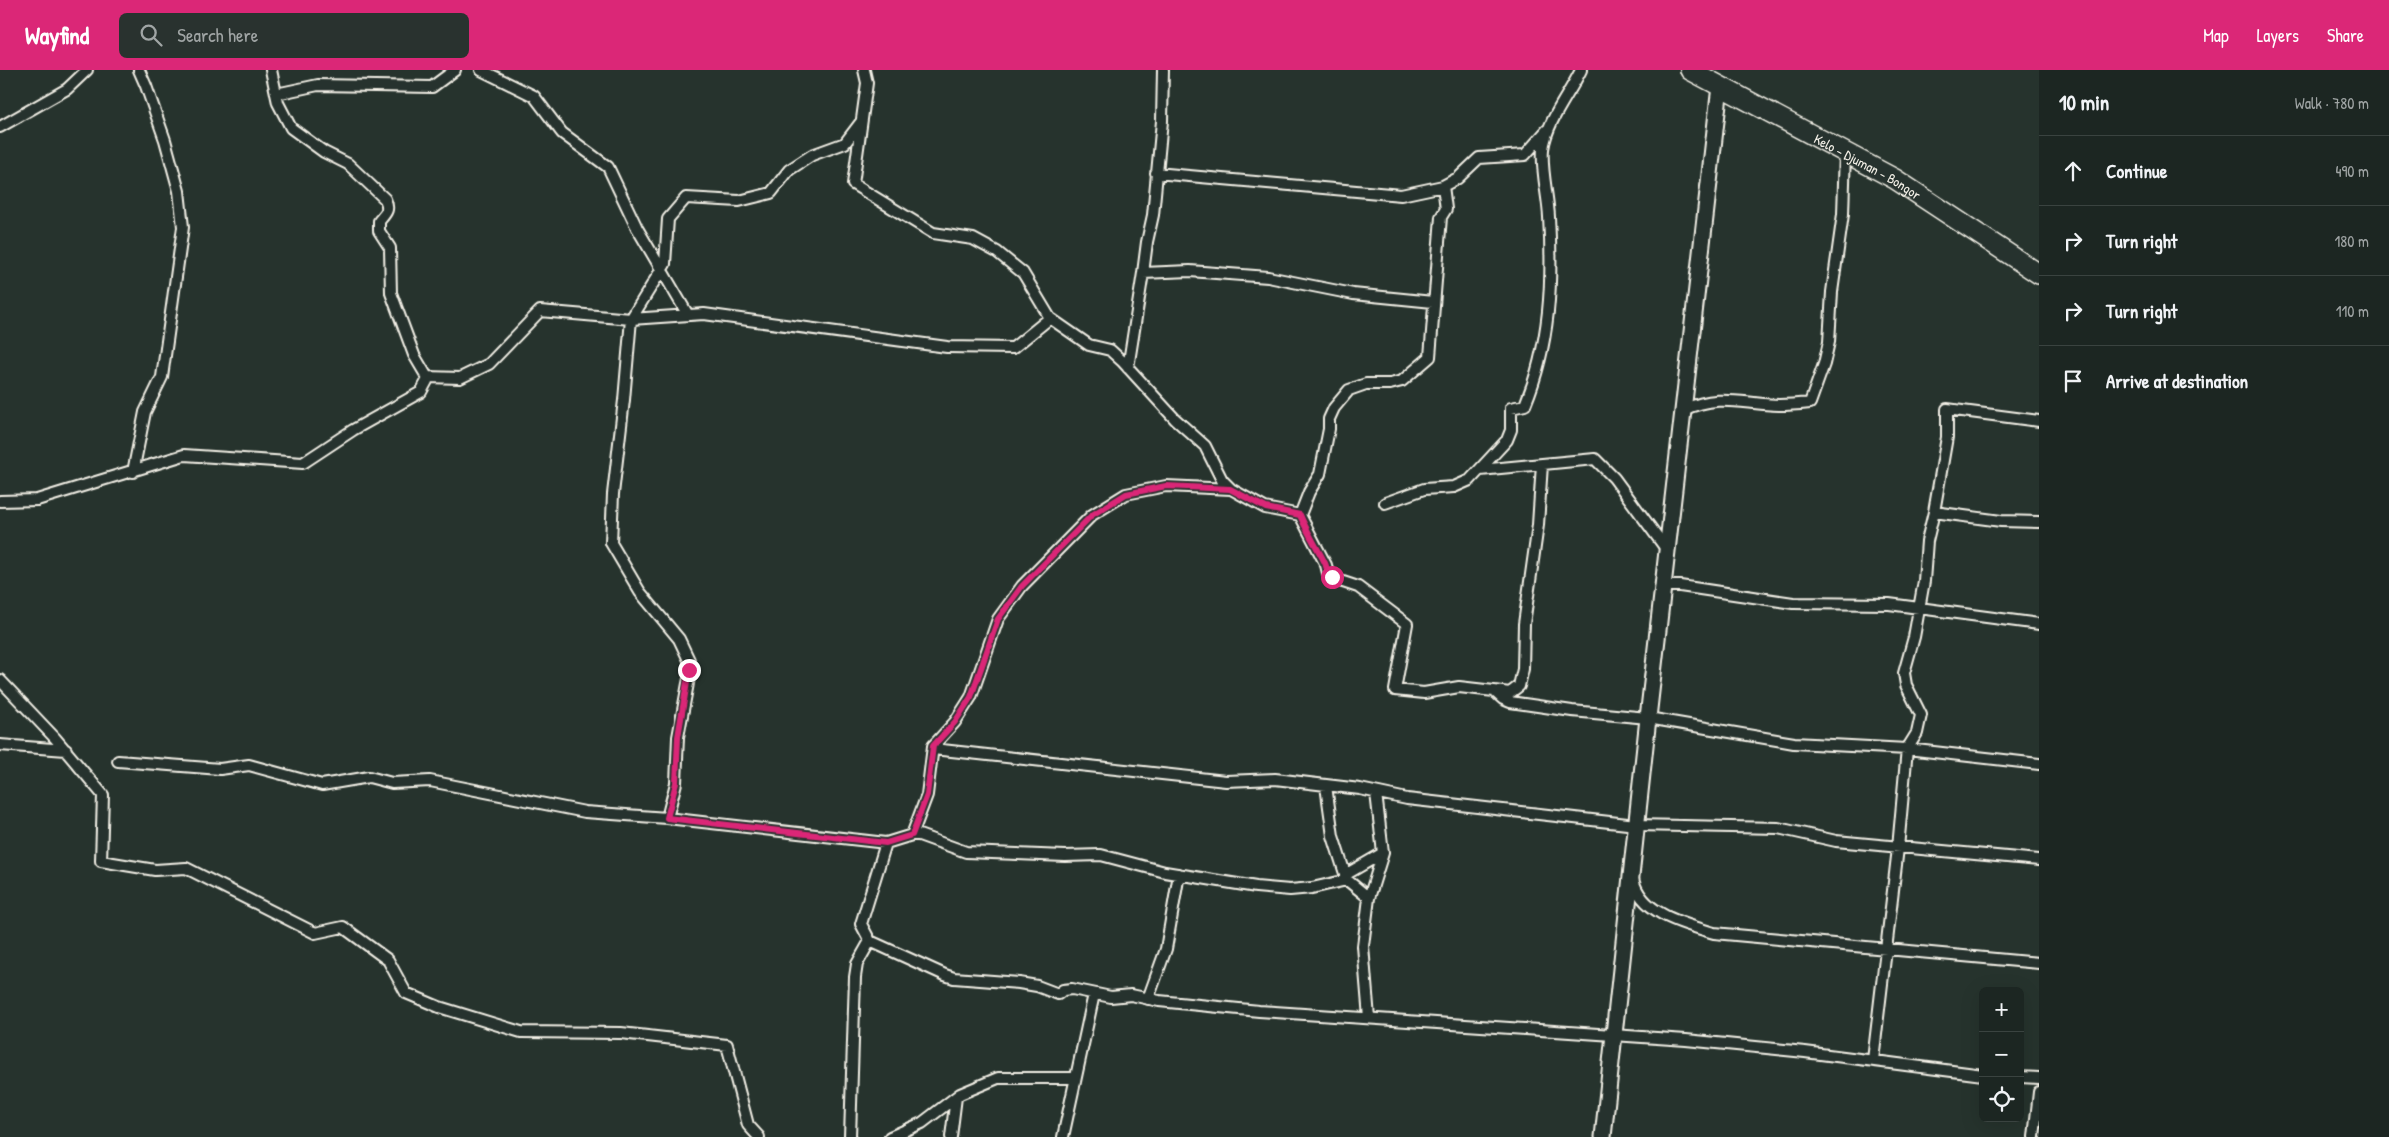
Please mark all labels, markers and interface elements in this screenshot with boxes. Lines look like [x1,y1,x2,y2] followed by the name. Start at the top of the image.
[119,13,469,58] search box
[25,19,89,51] text: Wayfind
[137,21,165,49] icon: search
[177,22,258,48] text: Search here
[2203,23,2229,48] text: Map
[2257,23,2299,48] text: Layers
[2327,23,2364,48] text: Share
[2059,88,2109,117] text: 10 min
[2295,92,2369,114] text: Walk · 780 m
[1811,128,1926,204] street label: Kelo - Djuman - Bongor
[2059,157,2087,185] icon: ahead
[2106,158,2167,184] text: Continue
[2335,160,2369,182] text: 490 m
[2059,227,2087,255] icon: right
[2106,228,2177,254] text: Turn right
[2335,230,2369,252] text: 180 m
[2059,297,2087,325] icon: right
[2106,298,2177,324] text: Turn right
[2336,300,2369,322] text: 110 m
[2059,367,2087,395] icon: arrive
[2106,368,2248,394] text: Arrive at destination
[1321,566,1344,589] route start
[678,659,701,682] route end
[1979,987,2024,1122] map controls
[1979,987,2024,1032] button: +
[1979,1032,2024,1077] button: −
[1979,1077,2024,1122] button: locate

